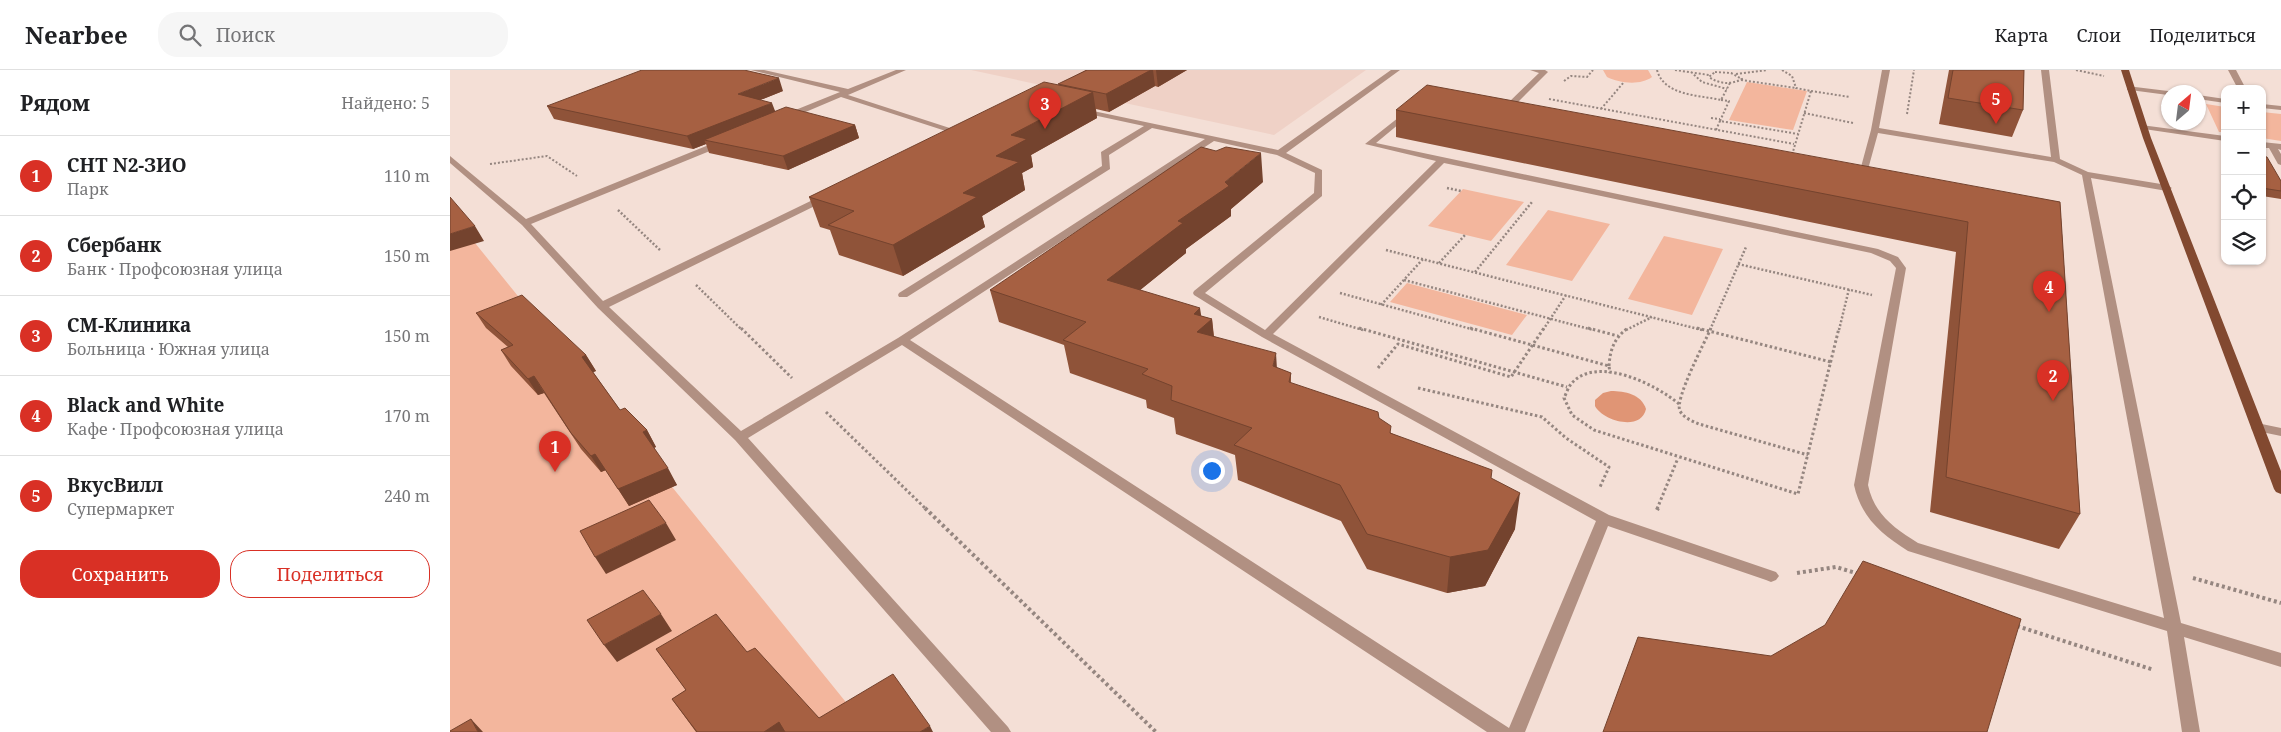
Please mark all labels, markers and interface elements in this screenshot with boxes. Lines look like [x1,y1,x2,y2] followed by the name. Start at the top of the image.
[158,12,508,57] search box
[25,18,128,51] text: Nearbee
[176,21,204,49] icon: search
[216,22,275,48] text: Поиск
[1994,23,2049,47] text: Карта
[2077,23,2121,47] text: Слои
[2149,23,2256,47] text: Поделиться
[1980,83,2012,124] pin: 5
[2161,85,2206,130] north arrow
[2221,85,2266,265] map controls
[2221,85,2266,130] button: +
[1029,88,1061,129] pin: 3
[20,89,90,117] text: Рядом
[341,92,430,114] text: Найдено: 5
[2221,130,2266,175] button: −
[67,152,186,178] text: СНТ N2-ЗИО
[31,165,41,187] text: 1
[384,165,430,187] text: 110 m
[2221,175,2266,220] button: locate
[67,178,108,200] text: Парк
[2221,220,2266,265] button: layers
[67,232,161,258] text: Сбербанк
[31,245,41,267] text: 2
[384,245,430,267] text: 150 m
[67,258,283,280] text: Банк · Профсоюзная улица
[2033,271,2065,312] pin: 4
[67,312,191,338] text: СМ-Клиника
[31,325,41,347] text: 3
[384,325,430,347] text: 150 m
[67,338,270,360] text: Больница · Южная улица
[2037,360,2069,401] pin: 2
[67,392,224,418] text: Black and White
[31,405,41,427] text: 4
[384,405,430,427] text: 170 m
[67,418,284,440] text: Кафе · Профсоюзная улица
[539,431,571,472] pin: 1
[1199,458,1225,484] your location
[67,472,163,498] text: ВкусВилл
[31,485,41,507] text: 5
[384,485,430,507] text: 240 m
[67,498,174,520] text: Супермаркет
[20,550,220,598] button: Сохранить
[230,550,430,598] button: Поделиться

